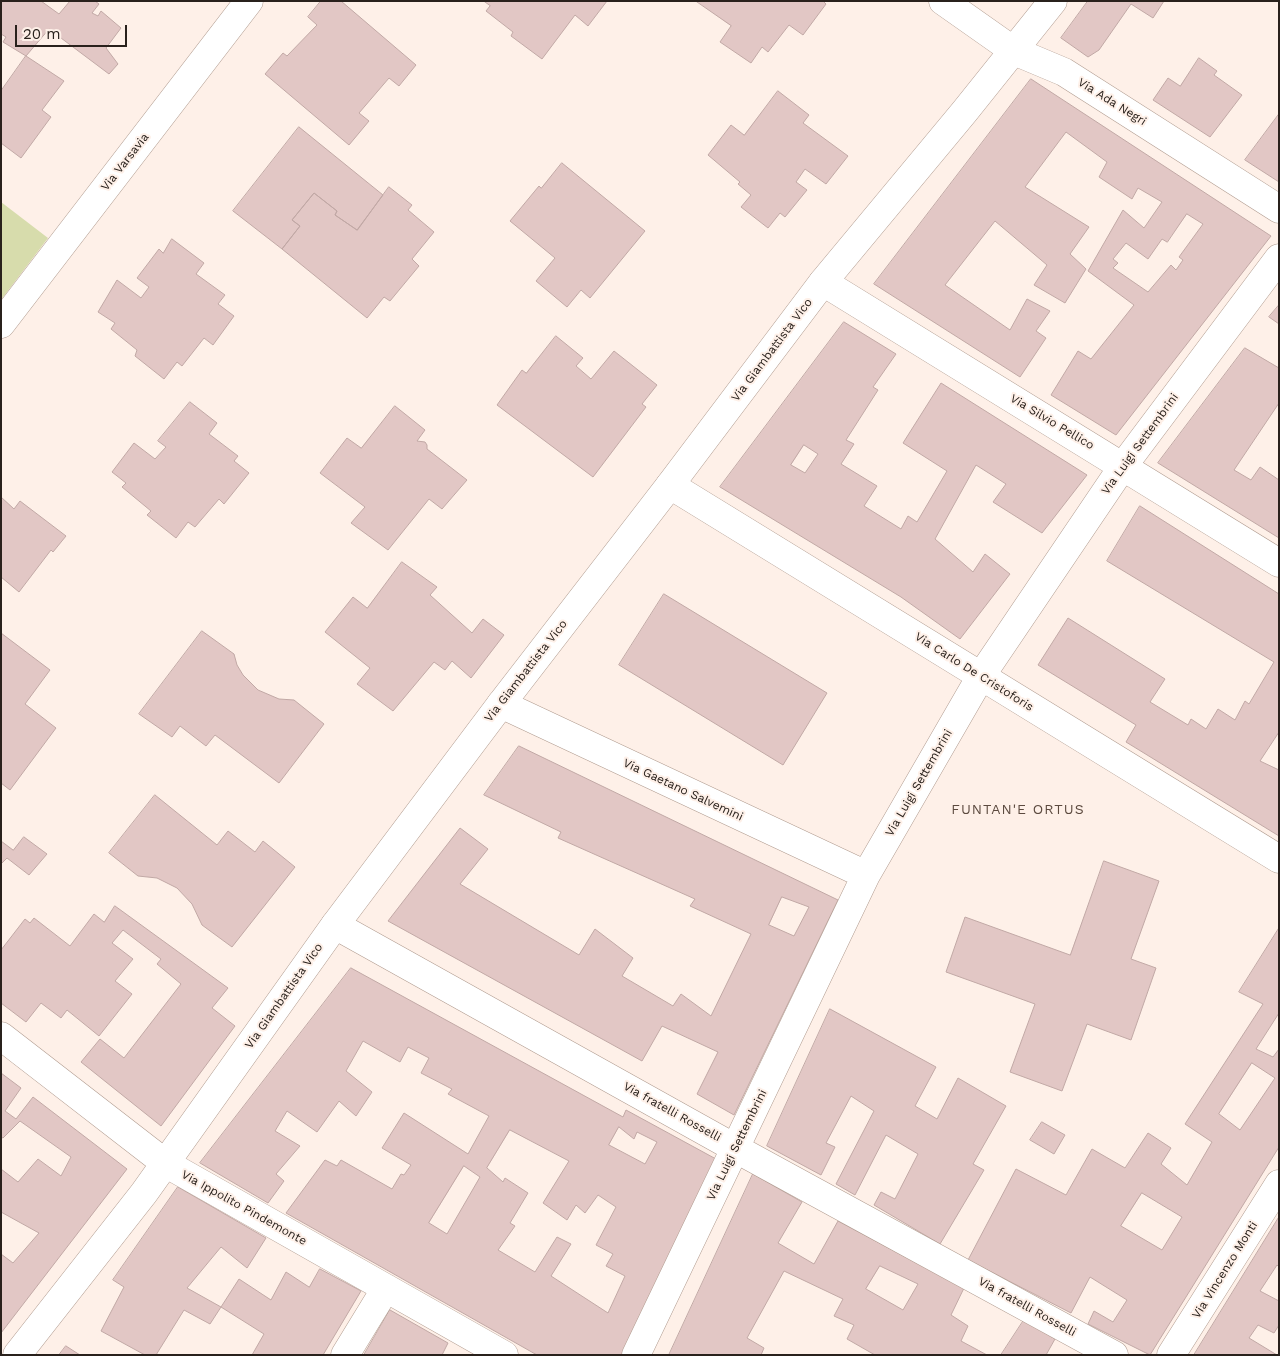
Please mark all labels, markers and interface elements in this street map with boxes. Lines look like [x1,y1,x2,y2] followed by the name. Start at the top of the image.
[18,15,130,47] scale bar
[23,25,61,43] text: 20 m
[1075,75,1149,129] street label: Via Ada Negri
[98,130,152,194] street label: Via Varsavia
[728,295,816,405] street label: Via Giambattista Vico
[1007,391,1097,453] street label: Via Silvio Pellico
[1098,391,1182,497] street label: Via Luigi Settembrini
[482,617,570,725] street label: Via Giambattista Vico
[912,630,1036,714] street label: Via Carlo De Cristoforis
[882,727,956,839] street label: Via Luigi Settembrini
[621,756,745,824] street label: Via Gaetano Salvemini
[950,802,1086,818] district label: FUNTAN'E ORTUS
[242,940,326,1052] street label: Via Giambattista Vico
[621,1079,723,1145] street label: Via fratelli Rosselli
[704,1087,770,1203] street label: Via Luigi Settembrini
[179,1168,309,1248] street label: Via Ippolito Pindemonte
[1189,1219,1261,1321] street label: Via Vincenzo Monti
[976,1274,1078,1340] street label: Via fratelli Rosselli

